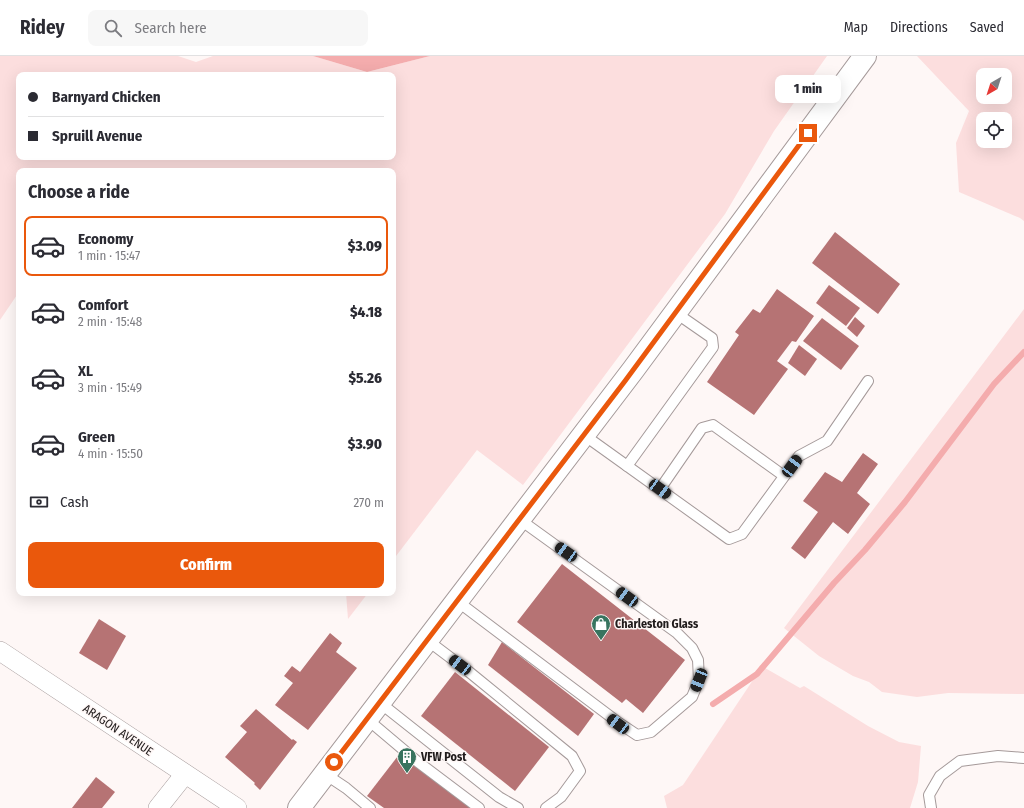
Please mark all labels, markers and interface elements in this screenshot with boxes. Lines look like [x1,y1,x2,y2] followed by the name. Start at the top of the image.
[88,10,368,46] search box
[20,16,64,39] text: Ridey
[102,17,124,39] icon: search
[134,19,207,37] text: Search here
[844,19,868,36] text: Map
[890,19,948,36] text: Directions
[970,19,1004,36] text: Saved
[976,68,1012,104] north arrow
[976,68,1012,148] map controls
[775,75,841,103] callout: 1 min
[794,81,822,96] text: 1 min
[52,88,161,106] text: Barnyard Chicken
[976,112,1012,148] button: locate
[799,124,817,142] route end
[52,127,142,145] text: Spruill Avenue
[28,181,130,203] text: Choose a ride
[30,228,66,264] icon: car
[78,230,133,248] text: Economy
[348,237,382,255] text: $3.09
[78,248,140,263] text: 1 min · 15:47
[30,294,66,330] icon: car
[78,296,129,314] text: Comfort
[350,303,382,321] text: $4.18
[78,314,142,329] text: 2 min · 15:48
[30,360,66,396] icon: car
[78,362,93,380] text: XL
[348,369,382,387] text: $5.26
[78,380,142,395] text: 3 min · 15:49
[30,426,66,462] icon: car
[78,428,115,446] text: Green
[348,435,382,453] text: $3.90
[78,446,143,461] text: 4 min · 15:50
[780,453,804,479] car
[647,477,673,501] car
[28,491,50,513] icon: cash
[60,493,89,511] text: Cash
[353,495,384,510] text: 270 m
[553,540,579,564] car
[28,542,384,588] button: Confirm
[614,585,640,609] car
[590,613,612,641] shop icon: Charleston Glass
[615,617,699,631] place label: Charleston Glass
[447,653,473,677] car
[689,667,709,693] car
[80,701,156,759] street label: ARAGON AVENUE
[605,712,631,736] car
[396,746,418,774] building icon: VFW Post
[420,750,467,764] place label: VFW Post
[325,753,343,771] route start

